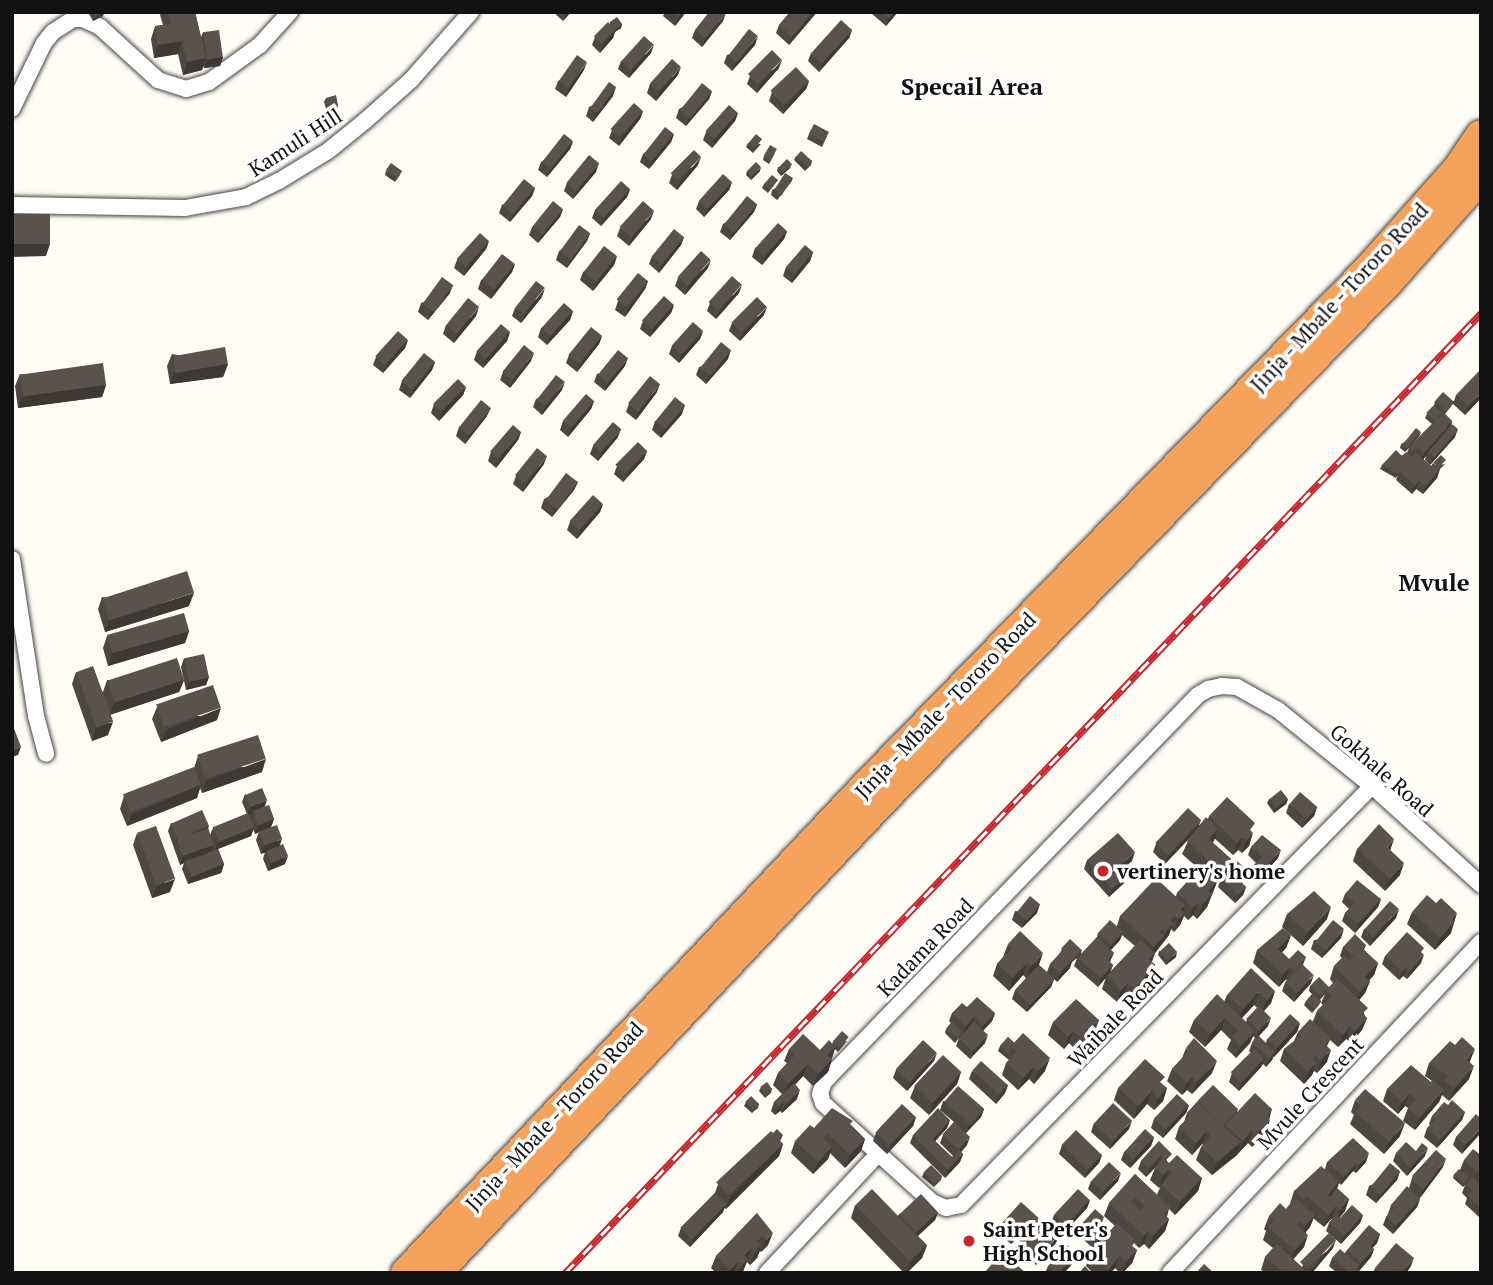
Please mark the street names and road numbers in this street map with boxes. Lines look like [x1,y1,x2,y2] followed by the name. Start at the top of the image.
[244,102,346,182] street label: Kamuli Hill
[1244,196,1434,398] street label: Jinja - Mbale - Tororo Road
[848,605,1042,805] street label: Jinja - Mbale - Tororo Road
[1325,718,1439,822] street label: Gokhale Road
[872,893,978,1001] street label: Kadama Road
[1062,964,1168,1072] street label: Waibale Road
[459,1015,649,1217] street label: Jinja - Mbale - Tororo Road
[1252,1032,1368,1154] street label: Mvule Crescent

